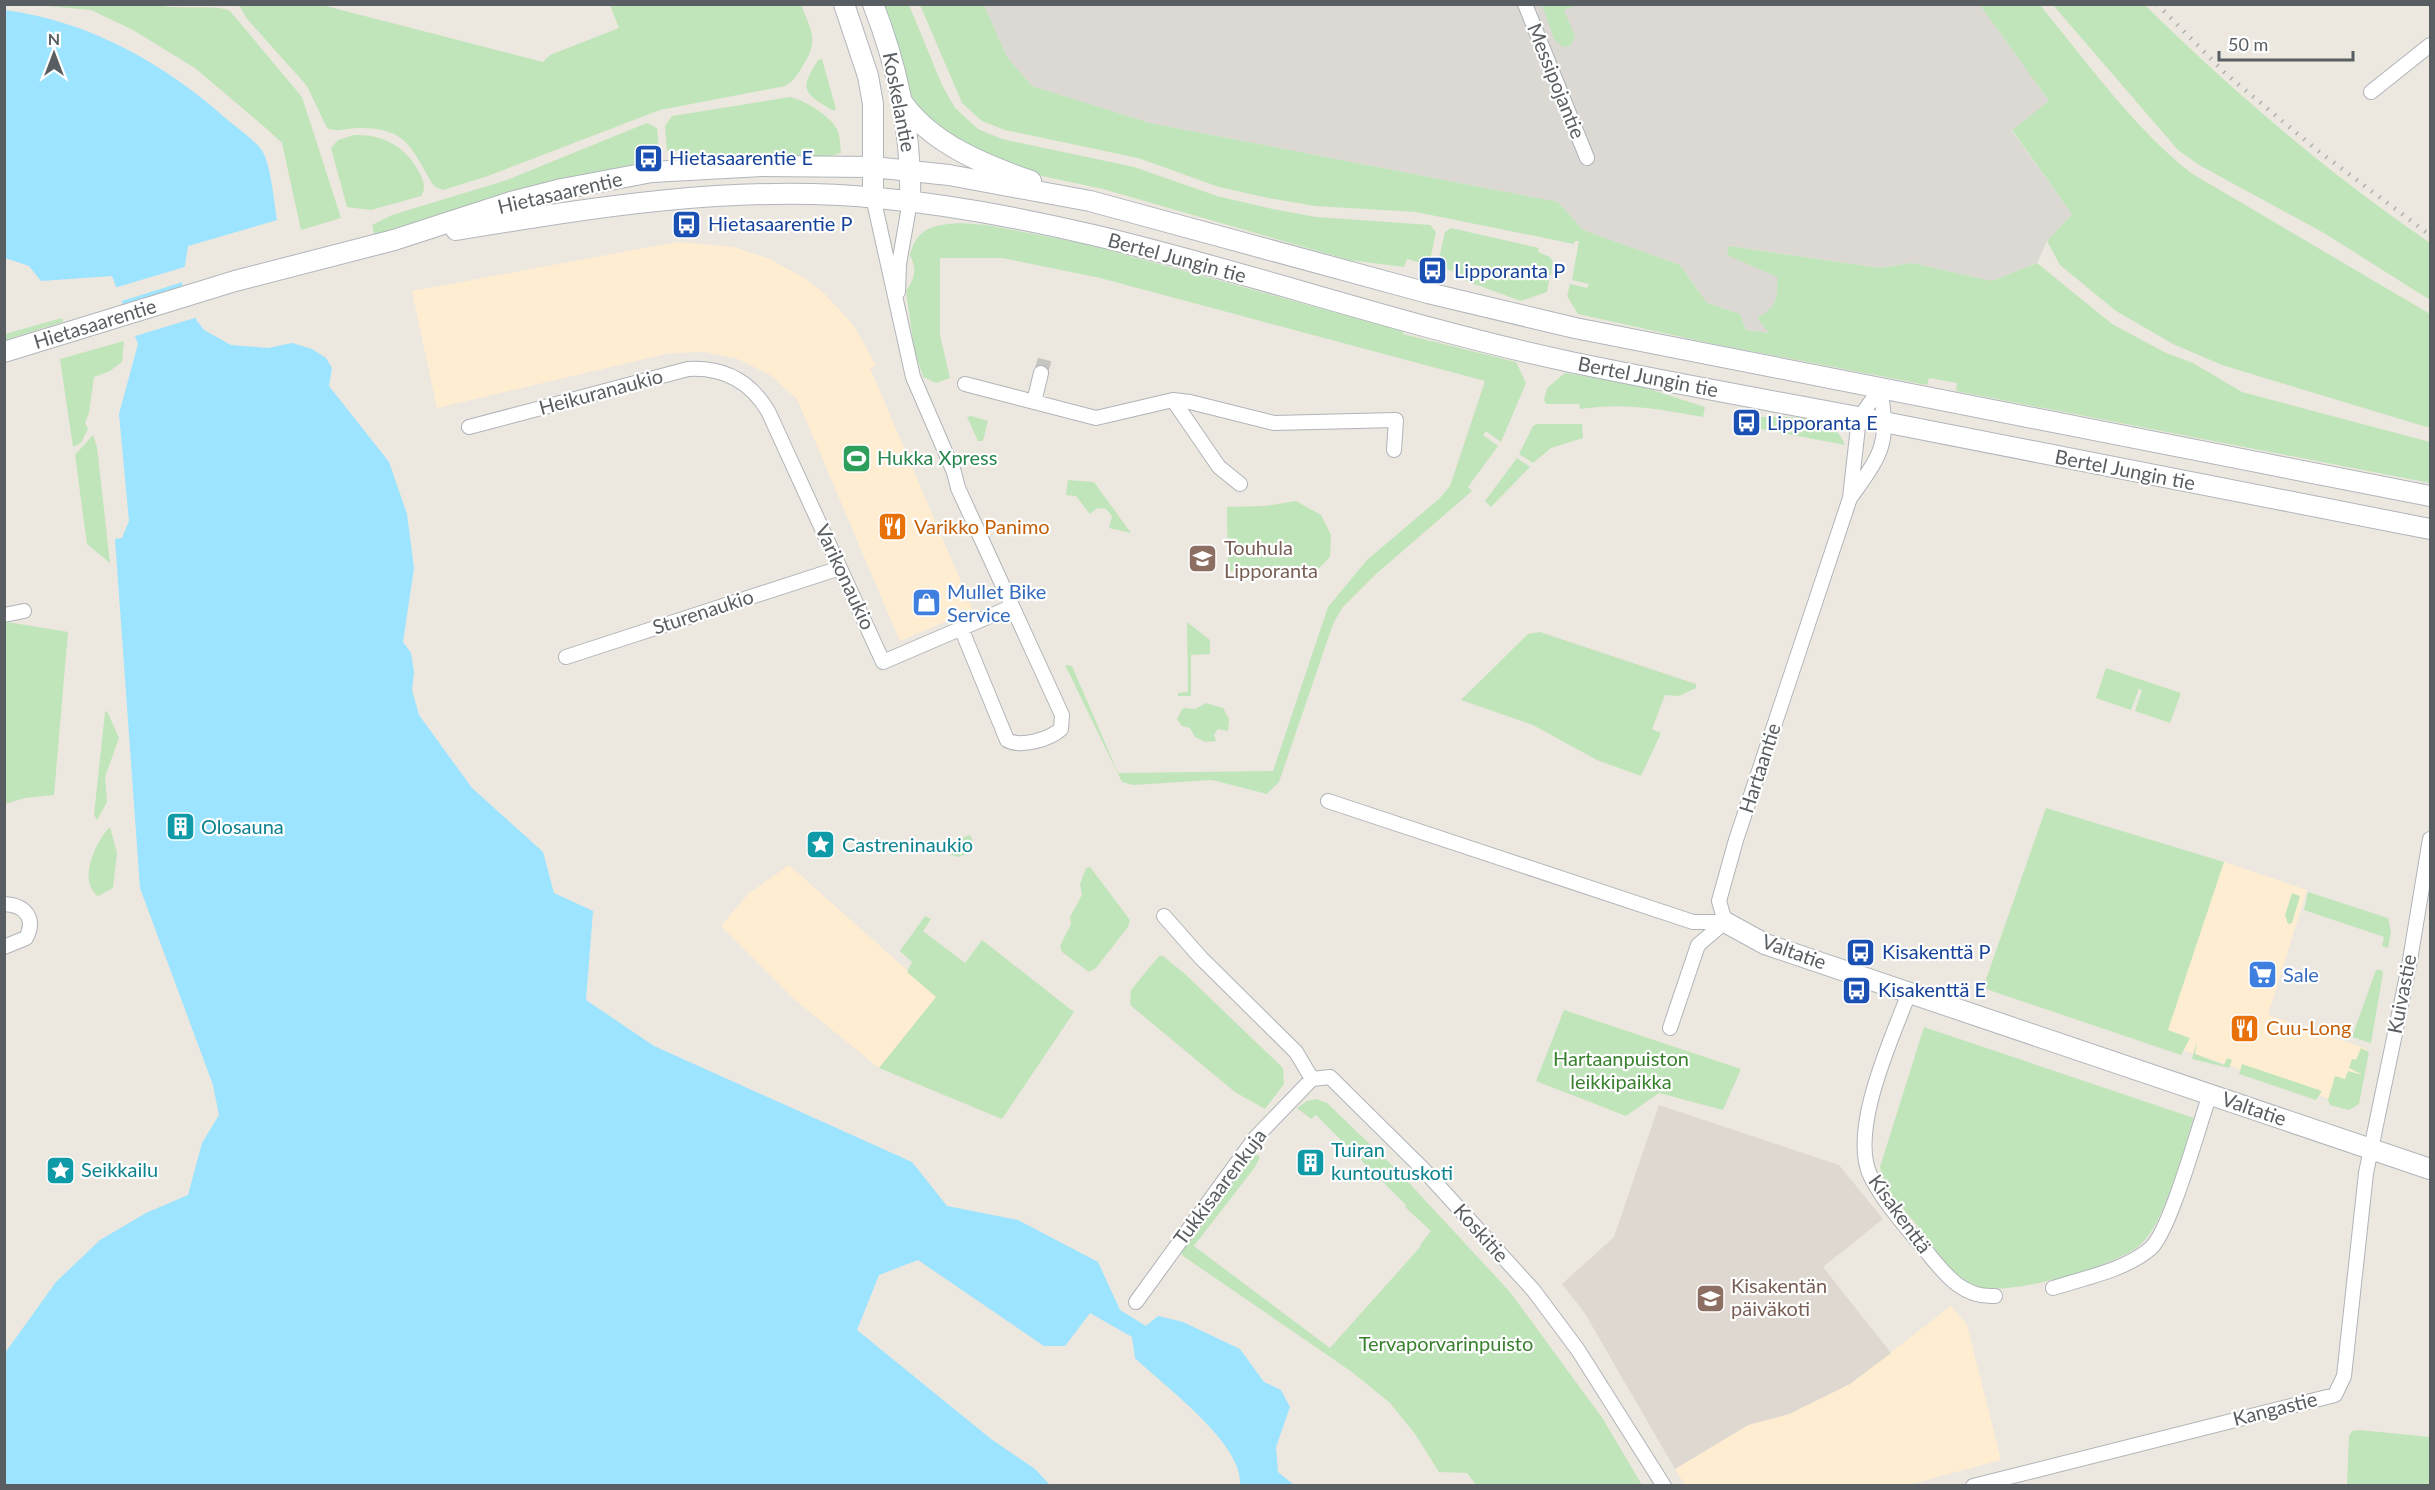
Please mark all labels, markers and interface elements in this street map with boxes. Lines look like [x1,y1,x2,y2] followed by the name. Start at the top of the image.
[1523,20,1591,142] street label: Messipojantie
[24,24,84,84] north arrow
[2219,24,2352,62] scale bar
[48,29,60,48] text: N
[2228,33,2268,55] text: 50 m
[879,50,921,154] street label: Koskelantie
[632,142,664,174] bus stop icon: Hietasaarentie E
[669,145,813,169] place label: Hietasaarentie E
[495,166,625,218] street label: Hietasaarentie
[671,208,703,240] bus stop icon: Hietasaarentie P
[708,211,853,235] place label: Hietasaarentie P
[1105,227,1249,287] street label: Bertel Jungin tie
[1417,255,1449,287] bus stop icon: Lipporanta P
[1454,258,1565,282] place label: Lipporanta P
[30,293,159,353] street label: Hietasaarentie
[1576,351,1720,401] street label: Bertel Jungin tie
[536,363,665,419] street label: Heikuranaukio
[1730,407,1762,439] bus stop icon: Lipporanta E
[1767,410,1878,434] place label: Lipporanta E
[840,442,872,474] sports icon: Hukka Xpress
[2053,444,2197,494] street label: Bertel Jungin tie
[877,445,997,469] place label: Hukka Xpress
[877,511,909,543] restaurant icon: Varikko Panimo
[914,514,1050,538] place label: Varikko Panimo
[811,520,881,633] street label: Varikonaukio
[1224,535,1318,582] place label: Touhula Lipporanta
[1187,543,1219,575] school or university icon: Touhula Lipporanta
[947,579,1046,626] place label: Mullet Bike Service
[649,583,756,639] street label: Sturenaukio
[910,587,942,619] shop icon: Mullet Bike Service
[1733,720,1785,816] street label: Hartaantie
[164,811,196,843] building icon: Olosauna
[201,814,284,838] place label: Olosauna
[805,829,837,861] place icon: Castreninaukio
[842,832,973,856] place label: Castreninaukio
[1759,928,1830,974] street label: Valtatie
[1845,936,1877,968] bus stop icon: Kisakenttä P
[1882,939,1991,963] place label: Kisakenttä P
[2382,952,2420,1036] street label: Kuivastie
[2246,959,2278,991] supermarket icon: Sale
[2283,962,2319,986] place label: Sale
[1841,974,1873,1006] bus stop icon: Kisakenttä E
[1878,977,1986,1001] place label: Kisakenttä E
[2229,1012,2261,1044] restaurant icon: Cuu-Long
[2266,1015,2351,1039] place label: Cuu-Long
[1553,1046,1689,1093] park label: Hartaanpuiston leikkipaikka
[2219,1086,2290,1130] street label: Valtatie
[1168,1124,1271,1249] street label: Tukkisaarenkuja
[1331,1137,1453,1184] place label: Tuiran kuntoutuskoti
[1294,1146,1326,1178] building icon: Tuiran kuntoutuskoti
[44,1154,76,1186] place icon: Seikkailu
[81,1157,158,1181] place label: Seikkailu
[1864,1169,1937,1257] street label: Kisakenttä
[1449,1198,1514,1266] street label: Koskitie
[1731,1273,1827,1320] place label: Kisakentän päiväkoti
[1694,1282,1726,1314] school or university icon: Kisakentän päiväkoti
[1359,1331,1533,1355] park label: Tervaporvarinpuisto
[2230,1386,2319,1430] street label: Kangastie

